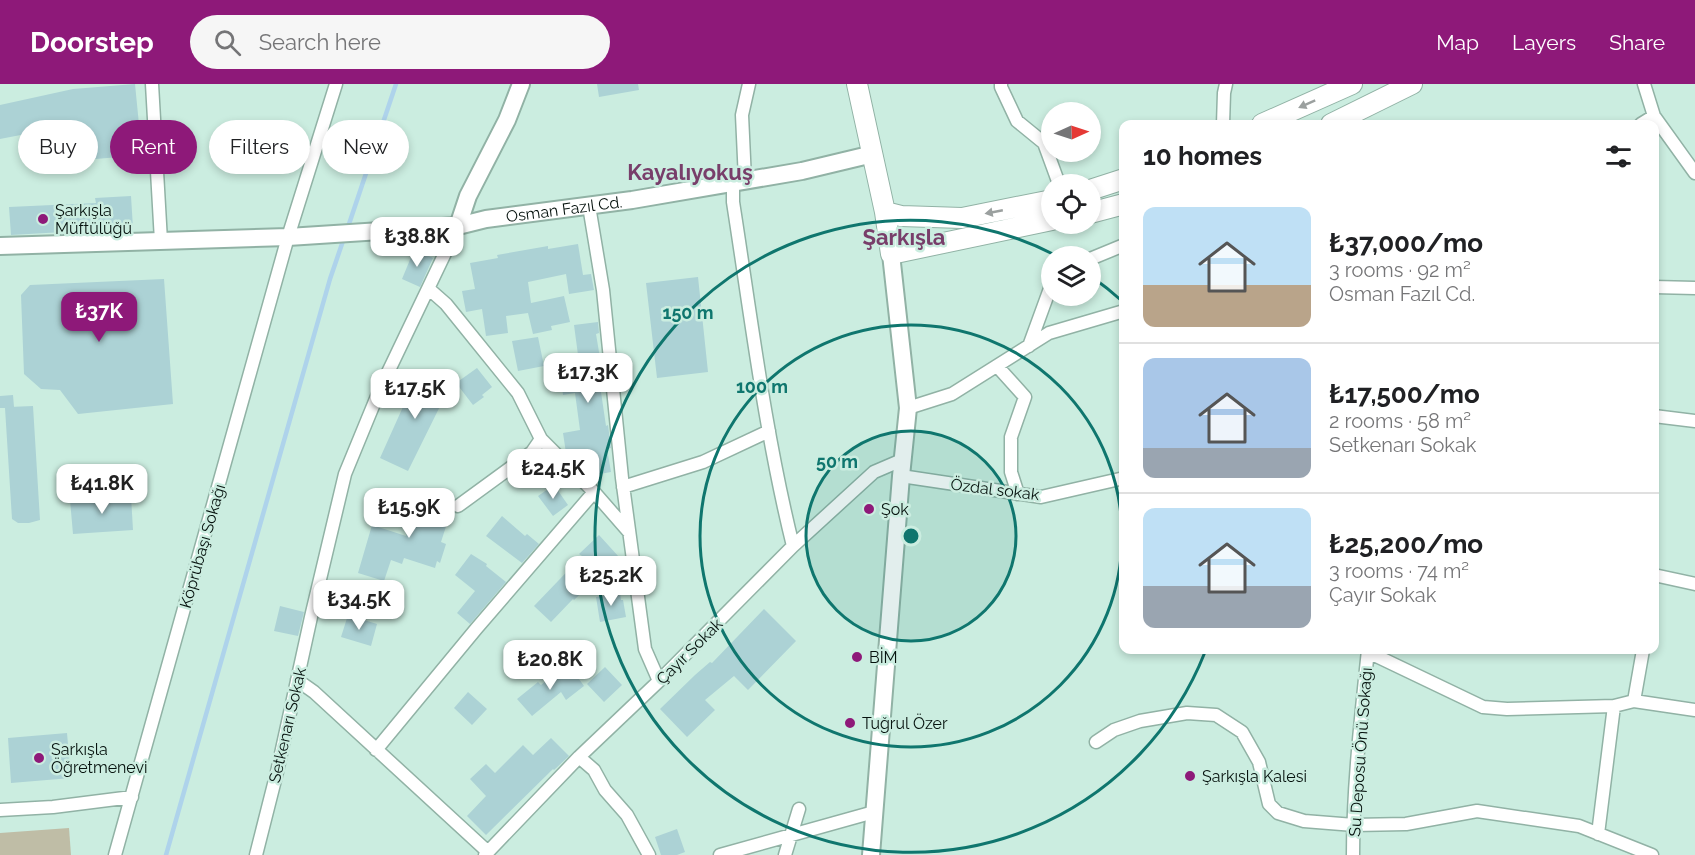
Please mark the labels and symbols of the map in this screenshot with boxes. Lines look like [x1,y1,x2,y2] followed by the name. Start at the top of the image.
[1299,100,1316,109] one-way arrow
[1041,102,1101,162] north arrow
[627,159,753,185] district label: Kayalıyokuş
[505,192,623,226] street label: Osman Fazıl Cd.
[55,201,132,238] place label: Şarkışla Müftülüğü
[984,208,1003,217] one-way arrow
[36,212,50,226] marker: Şarkışla Müftülüğü
[368,217,466,268] pin: ₺38.8K
[863,224,945,250] district label: Şarkışla
[63,292,135,343] pin: ₺37K
[663,302,714,323] text: 150 m
[539,353,637,404] pin: ₺17.3K
[366,369,464,420] pin: ₺17.5K
[736,376,788,397] text: 100 m
[504,449,602,500] pin: ₺24.5K
[816,451,858,472] text: 50 m
[53,464,151,515] pin: ₺41.8K
[949,474,1041,504] street label: Özdal sokak
[176,482,229,610] street label: Köprübaşı Sokağı
[360,488,458,539] pin: ₺15.9K
[881,500,909,519] place label: Şok
[862,502,876,516] marker: Şok
[901,526,921,546] centre of rings
[562,556,660,607] pin: ₺25.2K
[310,580,408,631] pin: ₺34.5K
[652,614,727,688] street label: Çayır Sokak
[501,640,599,691] pin: ₺20.8K
[869,647,898,667] place label: BİM
[850,650,864,664] marker: BİM
[265,665,310,785] street label: Setkenarı Sokak
[1344,667,1376,837] street label: Su Deposu Önü Sokağı
[862,713,948,733] place label: Tuğrul Özer
[843,716,857,730] marker: Tuğrul Özer
[51,740,148,777] place label: Şarkışla Öğretmenevi
[32,751,46,765] marker: Şarkışla Öğretmenevi
[1202,767,1307,786] place label: Şarkışla Kalesi
[1183,769,1197,783] marker: Şarkışla Kalesi

